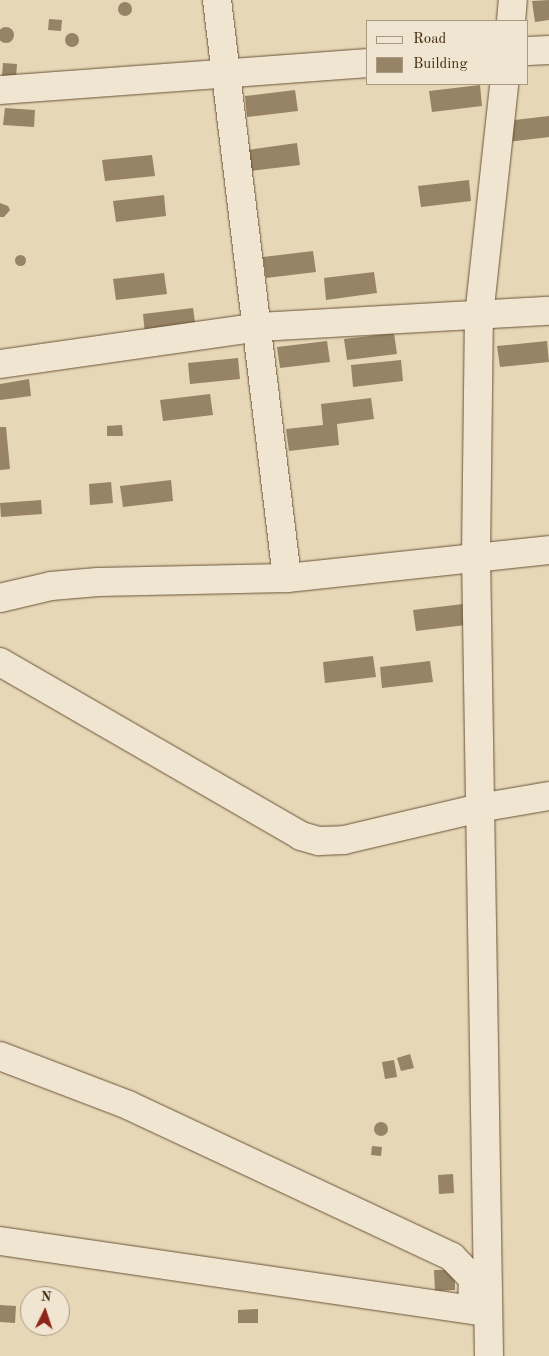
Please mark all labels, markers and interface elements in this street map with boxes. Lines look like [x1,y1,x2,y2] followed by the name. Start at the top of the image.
[366,20,529,85] legend
[413,32,446,47] text: Road
[413,57,468,72] text: Building
[20,1286,70,1336] north arrow
[40,1290,52,1304] text: N

